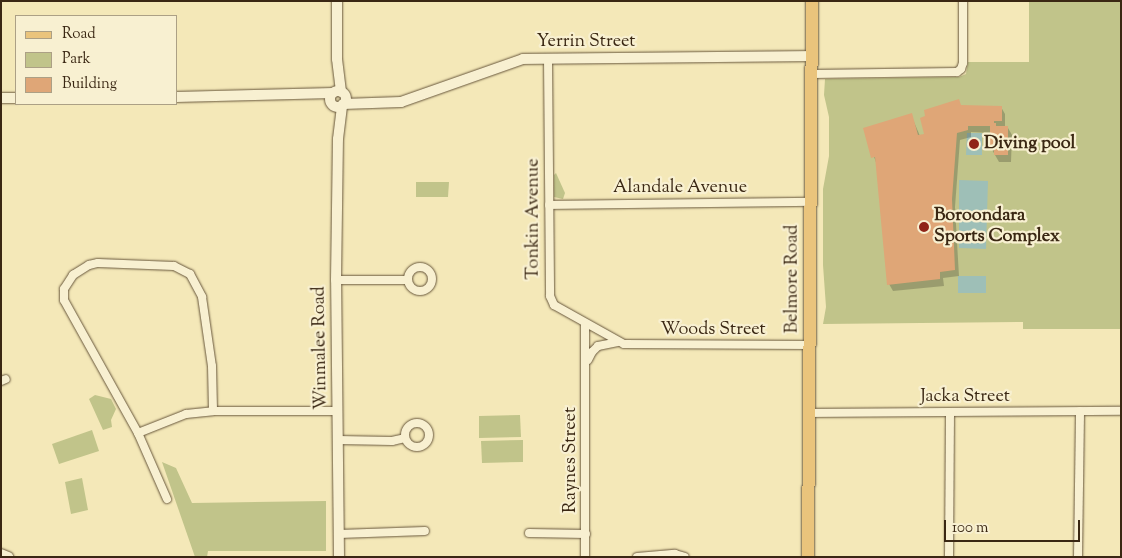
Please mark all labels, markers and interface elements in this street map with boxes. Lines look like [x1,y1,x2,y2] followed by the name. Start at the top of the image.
[15,15,178,105] legend
[62,24,96,45] text: Road
[537,31,635,53] street label: Yerrin Street
[62,49,91,70] text: Park
[62,74,117,95] text: Building
[984,133,1075,155] place label: Diving pool
[968,138,980,150] marker: Diving pool
[523,158,545,280] street label: Tonkin Avenue
[613,177,747,199] street label: Alandale Avenue
[934,206,1060,248] place label: Boroondara Sports Complex
[918,221,930,233] marker: Boroondara Sports Complex
[782,225,804,333] street label: Belmore Road
[309,286,333,410] street label: Winmalee Road
[660,319,766,341] street label: Woods Street
[920,386,1010,408] street label: Jacka Street
[560,407,582,513] street label: Raynes Street
[947,510,1083,542] scale bar
[952,518,988,539] text: 100 m

